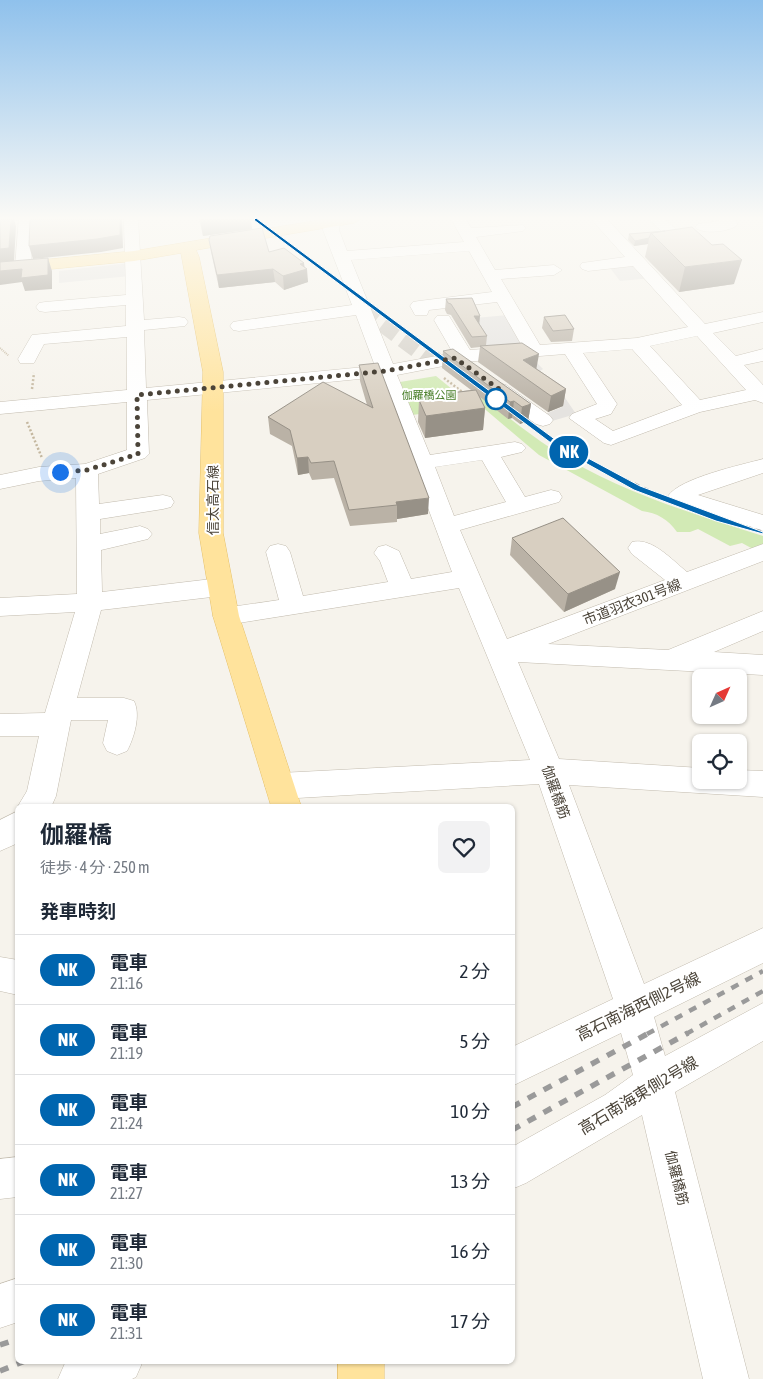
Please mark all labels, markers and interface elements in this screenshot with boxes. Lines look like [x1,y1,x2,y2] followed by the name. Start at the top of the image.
[485,388,507,410] unlabelled marker
[402,389,457,401] park label: 伽羅橋公園
[546,436,592,468] line badge: NK
[559,441,579,462] text: NK
[48,460,73,485] your location
[205,465,221,535] street label: 信太高石線
[581,576,683,628] street label: 市道羽衣301号線
[692,669,748,724] north arrow
[692,669,747,789] map controls
[692,734,747,789] button: locate
[539,763,573,821] street label: 伽羅橋筋
[40,821,112,848] text: 伽羅橋
[438,821,490,873] button: heart
[40,858,150,876] text: 徒歩 · 4 分 · 250 m
[40,900,116,922] text: 発車時刻
[110,951,148,973] text: 電車
[58,959,77,980] text: NK
[459,960,490,982] text: 2 分
[573,968,703,1044] street label: 高石南海西側2号線
[110,974,143,992] text: 21:16
[110,1021,148,1043] text: 電車
[58,1029,77,1050] text: NK
[459,1030,490,1052] text: 5 分
[110,1044,143,1062] text: 21:19
[575,1052,701,1138] street label: 高石南海東側2号線
[110,1091,148,1113] text: 電車
[58,1099,77,1120] text: NK
[451,1100,490,1122] text: 10 分
[110,1114,143,1132] text: 21:24
[662,1149,692,1207] street label: 伽羅橋筋
[110,1161,148,1183] text: 電車
[58,1169,77,1190] text: NK
[451,1170,490,1192] text: 13 分
[110,1184,143,1202] text: 21:27
[110,1231,148,1253] text: 電車
[58,1239,77,1260] text: NK
[451,1240,490,1262] text: 16 分
[110,1254,143,1272] text: 21:30
[110,1301,148,1323] text: 電車
[58,1309,77,1330] text: NK
[451,1310,490,1332] text: 17 分
[110,1324,143,1342] text: 21:31

